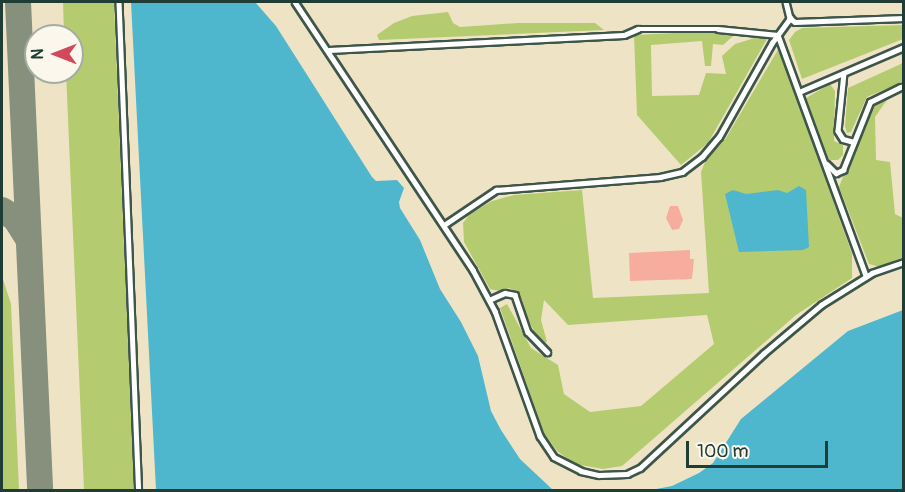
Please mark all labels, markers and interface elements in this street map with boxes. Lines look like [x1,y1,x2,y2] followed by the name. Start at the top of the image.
[24,24,84,84] north arrow
[28,49,48,59] text: N
[689,429,832,467] scale bar
[697,440,749,463] text: 100 m

